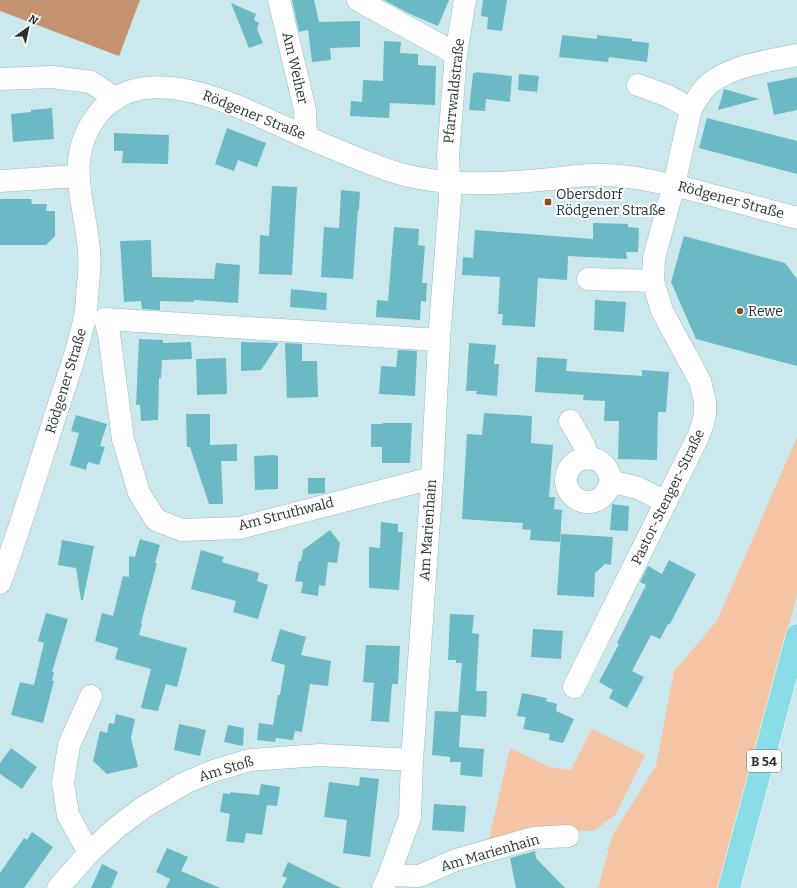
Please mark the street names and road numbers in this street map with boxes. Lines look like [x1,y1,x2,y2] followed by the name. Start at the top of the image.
[278,30,312,106] street label: Am Weiher
[440,38,468,144] street label: Pfarrwaldstraße
[200,87,308,143] street label: Rödgener Straße
[676,178,786,222] street label: Rödgener Straße
[42,326,90,436] street label: Rödgener Straße
[628,426,708,568] street label: Pastor-Stenger-Straße
[416,478,440,581] street label: Am Marienhain
[236,494,336,534] street label: Am Struthwald
[747,750,781,772] road number: B 54
[197,753,255,785] street label: Am Stoß
[439,831,541,875] street label: Am Marienhain

